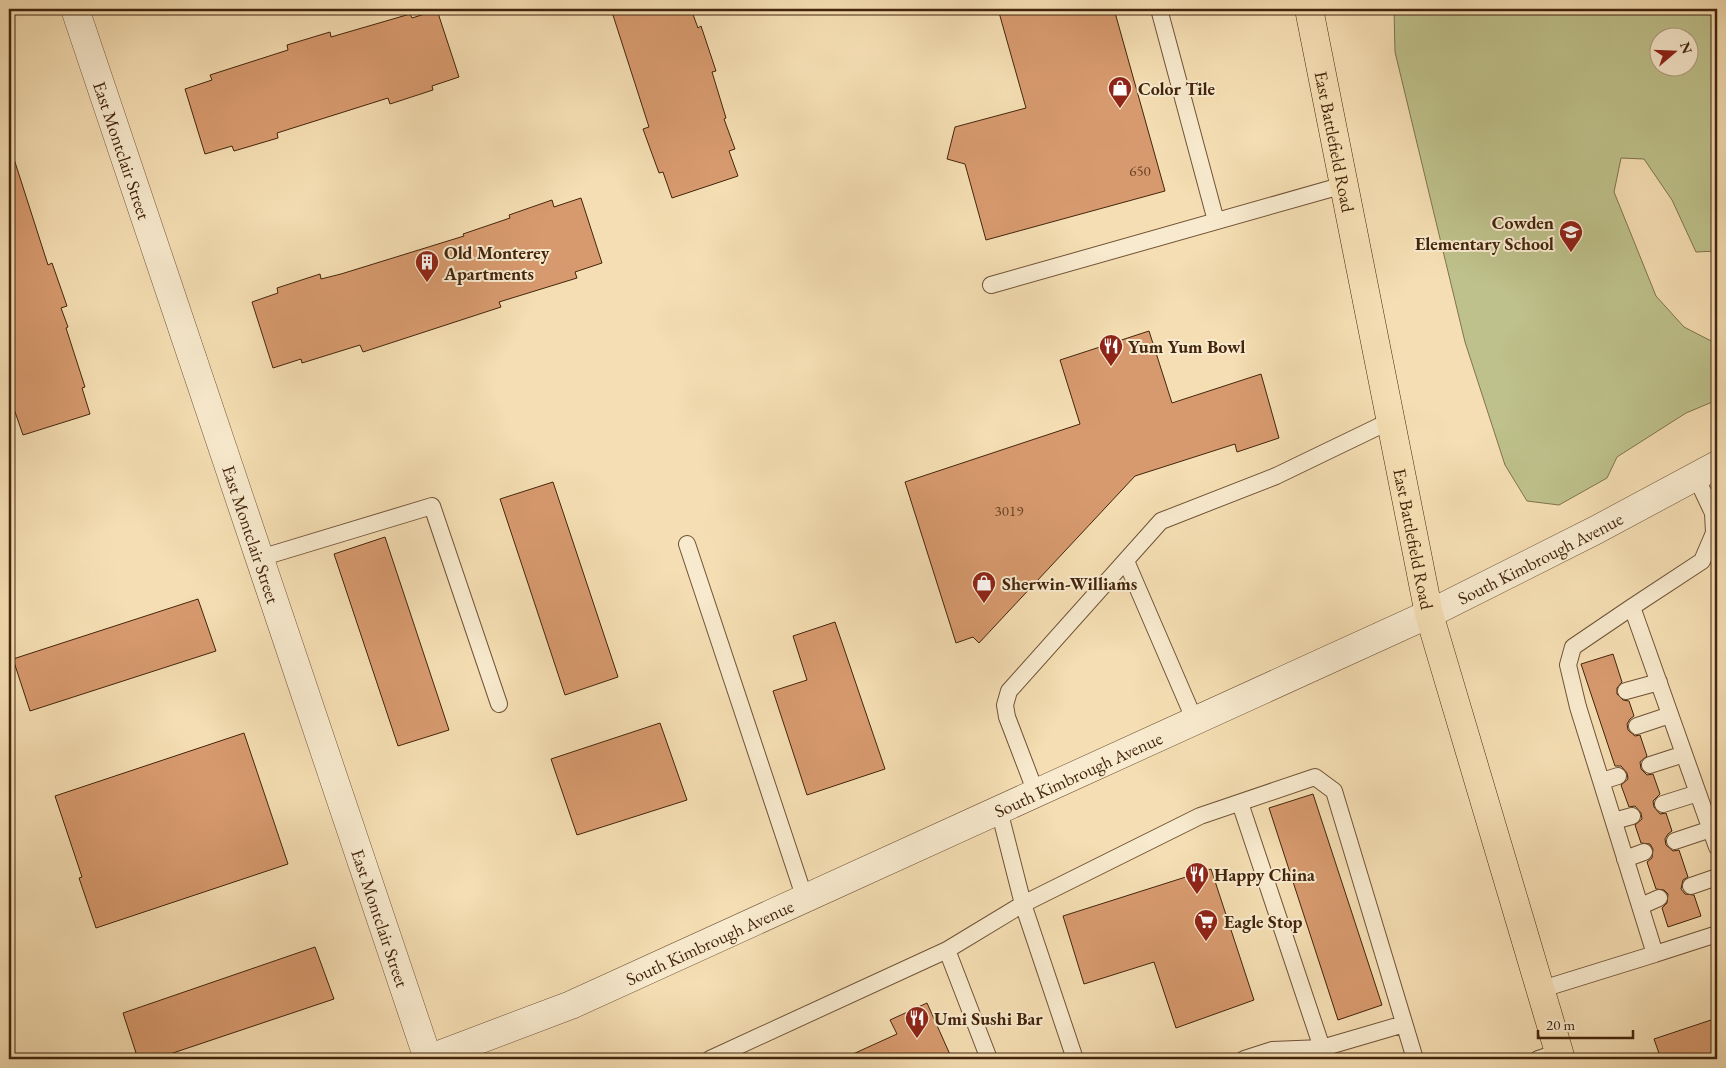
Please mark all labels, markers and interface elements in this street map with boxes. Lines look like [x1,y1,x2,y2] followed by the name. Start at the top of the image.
[1648,28,1698,78] north arrow
[1676,39,1697,57] text: N
[1310,69,1361,215] street label: East Battlefield Road
[1107,75,1133,109] shop icon: Color Tile
[1138,77,1215,100] place label: Color Tile
[89,78,156,223] street label: East Montclair Street
[1129,161,1151,180] house number: 650
[1415,211,1554,255] place label: Cowden Elementary School
[1558,219,1584,253] school or university icon: Cowden Elementary School
[443,241,550,285] place label: Old Monterey Apartments
[414,249,440,283] building icon: Old Monterey Apartments
[1098,333,1124,367] restaurant icon: Yum Yum Bowl
[1128,335,1245,358] place label: Yum Yum Bowl
[218,462,286,607] street label: East Montclair Street
[1389,466,1439,612] street label: East Battlefield Road
[995,501,1023,520] house number: 3019
[1453,506,1626,609] street label: South Kimbrough Avenue
[971,570,997,604] shop icon: Sherwin-Williams
[1002,572,1137,595] place label: Sherwin-Williams
[990,726,1166,822] street label: South Kimbrough Avenue
[347,846,415,990] street label: East Montclair Street
[1184,861,1210,895] restaurant icon: Happy China
[1214,863,1315,886] place label: Happy China
[622,894,797,990] street label: South Kimbrough Avenue
[1193,908,1219,942] supermarket icon: Eagle Stop
[1224,910,1302,933] place label: Eagle Stop
[904,1005,930,1039] restaurant icon: Umi Sushi Bar
[934,1007,1043,1030] place label: Umi Sushi Bar
[1538,1008,1634,1040] scale bar
[1546,1015,1575,1034] text: 20 m

